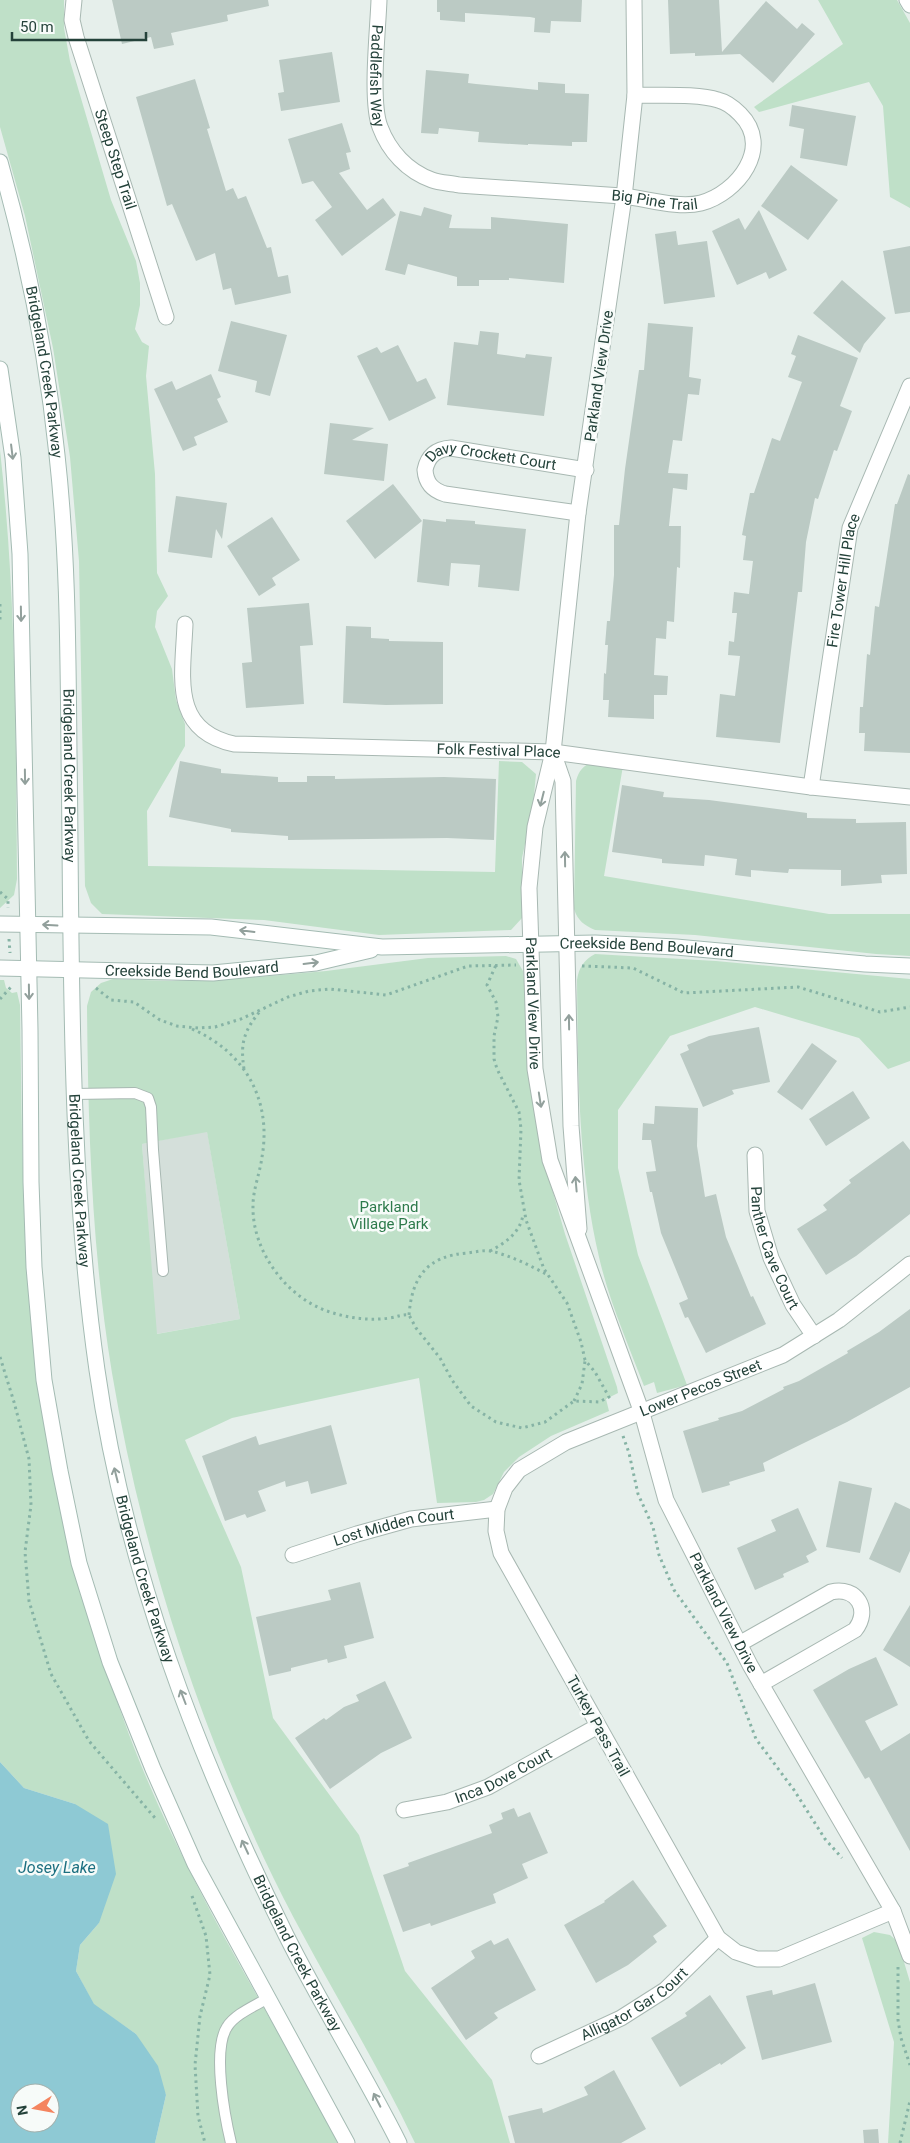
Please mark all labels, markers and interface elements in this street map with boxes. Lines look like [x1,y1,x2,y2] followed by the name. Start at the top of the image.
[12,10,146,42] scale bar
[20,18,54,36] text: 50 m
[366,24,388,129] street label: Paddlefish Way
[91,107,140,212] street label: Steep Step Trail
[611,186,699,214] street label: Big Pine Trail
[22,284,66,459] street label: Bridgeland Creek Parkway
[581,309,617,443] street label: Parkland View Drive
[421,439,558,474] street label: Davy Crockett Court
[7,444,17,460] one-way arrow
[823,511,864,649] street label: Fire Tower Hill Place
[17,606,26,622] one-way arrow
[59,689,79,863] street label: Bridgeland Creek Parkway
[437,740,562,762] street label: Folk Festival Place
[20,768,30,785] one-way arrow
[537,791,546,807] one-way arrow
[560,852,570,868] one-way arrow
[42,921,58,930] one-way arrow
[239,926,255,936] one-way arrow
[560,934,734,961] street label: Creekside Bend Boulevard
[522,937,544,1070] street label: Parkland View Drive
[105,958,280,982] street label: Creekside Bend Boulevard
[302,958,318,968] one-way arrow
[24,984,34,1000] one-way arrow
[564,1014,573,1030] one-way arrow
[535,1092,545,1108] one-way arrow
[65,1093,94,1268] street label: Bridgeland Creek Parkway
[571,1176,581,1192] one-way arrow
[747,1186,803,1313] street label: Panther Cave Court
[350,1198,429,1233] park label: Parkland Village Park
[637,1356,764,1421] street label: Lower Pecos Street
[111,1467,120,1483] one-way arrow
[112,1493,178,1665] street label: Bridgeland Creek Parkway
[331,1505,455,1550] street label: Lost Midden Court
[685,1550,762,1676] street label: Parkland View Drive
[563,1672,633,1780] street label: Turkey Pass Trail
[178,1690,187,1705] one-way arrow
[452,1744,555,1807] street label: Inca Dove Court
[239,1840,249,1855] one-way arrow
[18,1858,96,1877] water label: Josey Lake
[249,1872,345,2035] street label: Bridgeland Creek Parkway
[578,1964,692,2044] street label: Alligator Gar Court
[10,2083,60,2133] north arrow
[372,2092,382,2107] one-way arrow
[13,2104,31,2117] text: N

